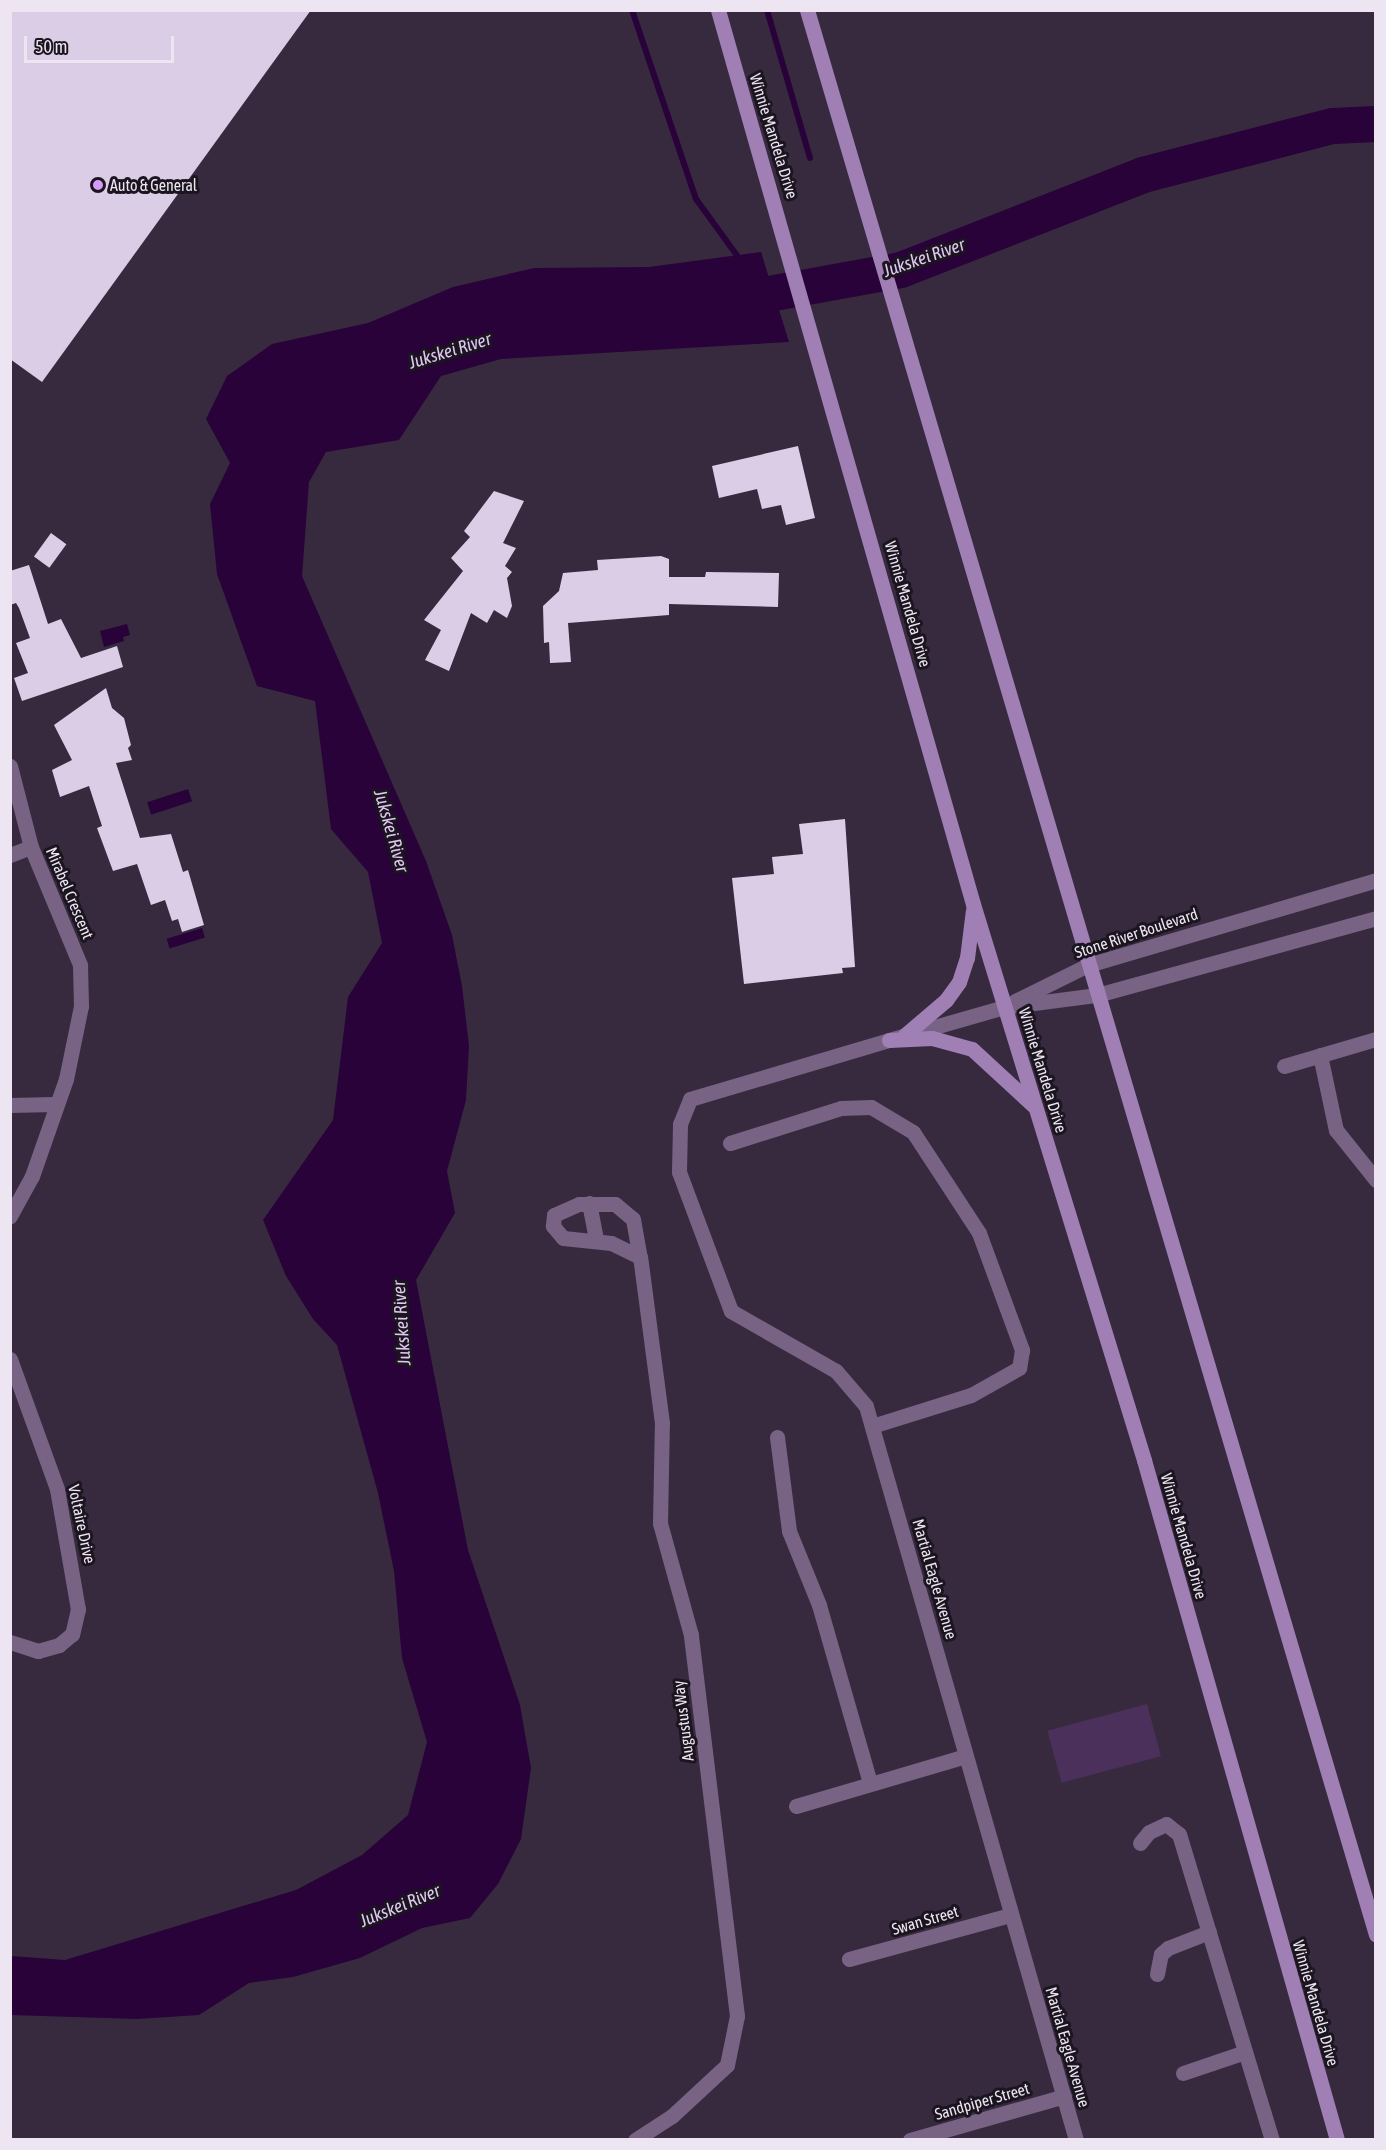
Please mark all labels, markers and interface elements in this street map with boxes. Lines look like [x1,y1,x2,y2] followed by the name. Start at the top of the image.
[27,24,177,62] scale bar
[35,36,67,57] text: 50 m
[746,71,802,201] street label: Winnie Mandela Drive
[110,175,197,195] place label: Auto & General
[91,178,105,192] marker: Auto & General
[880,234,968,282] water label: Jukskei River
[406,328,494,374] water label: Jukskei River
[881,539,935,669] street label: Winnie Mandela Drive
[369,787,413,875] water label: Jukskei River
[42,844,98,942] street label: Mirabel Crescent
[1072,904,1200,962] street label: Stone River Boulevard
[1015,1005,1071,1135] street label: Winnie Mandela Drive
[388,1280,416,1366] water label: Jukskei River
[1157,1471,1211,1601] street label: Winnie Mandela Drive
[64,1483,100,1565] street label: Voltaire Drive
[909,1517,961,1641] street label: Martial Eagle Avenue
[669,1680,697,1762] street label: Augustus Way
[357,1880,443,1932] water label: Jukskei River
[889,1901,961,1939] street label: Swan Street
[1289,1938,1343,2068] street label: Winnie Mandela Drive
[1042,1985,1094,2109] street label: Martial Eagle Avenue
[932,2078,1032,2124] street label: Sandpiper Street

